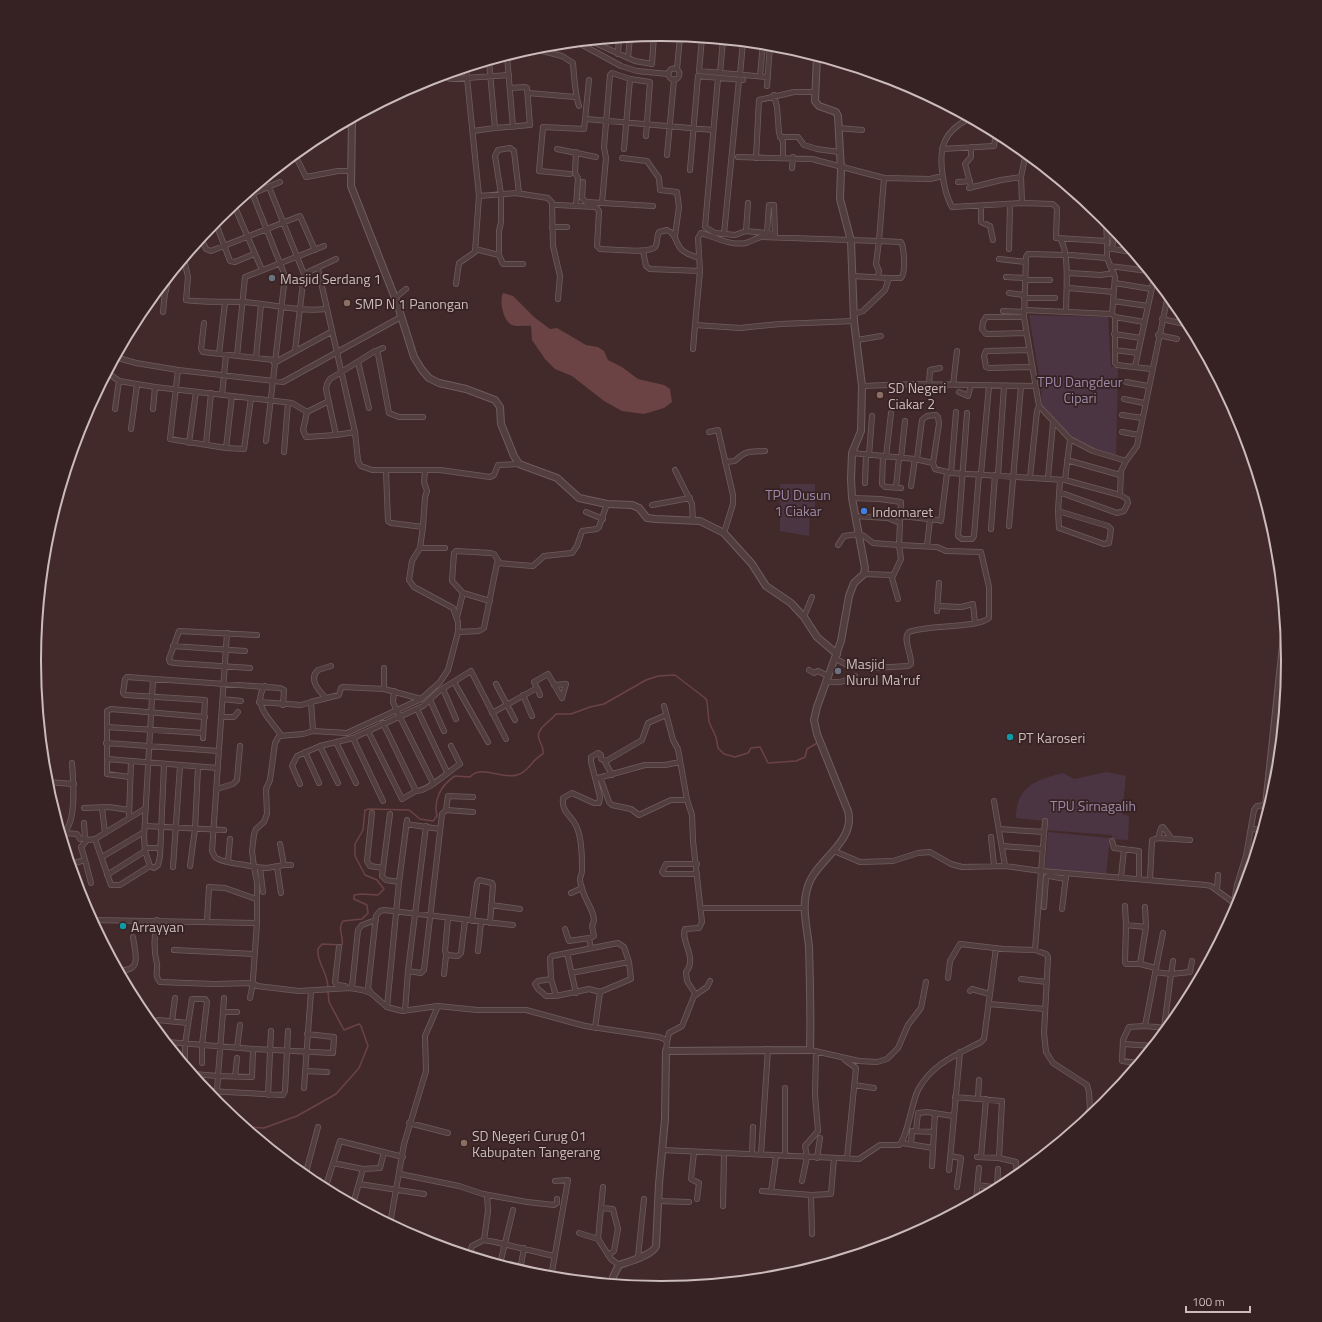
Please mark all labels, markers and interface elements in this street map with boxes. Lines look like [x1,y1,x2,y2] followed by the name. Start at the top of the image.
[280,268,381,289] place label: Masjid Serdang 1
[267,273,277,283] marker: Masjid Serdang 1
[355,293,469,314] place label: SMP N 1 Panongan
[342,298,352,308] marker: SMP N 1 Panongan
[1037,371,1123,408] park label: TPU Dangdeur Cipari
[888,377,946,414] place label: SD Negeri Ciakar 2
[875,390,885,400] marker: SD Negeri Ciakar 2
[765,484,831,521] park label: TPU Dusun 1 Ciakar
[872,501,933,522] place label: Indomaret
[859,506,869,516] marker: Indomaret
[846,653,920,690] place label: Masjid Nurul Ma'ruf
[833,666,843,676] marker: Masjid Nurul Ma'ruf
[1018,727,1085,748] place label: PT Karoseri
[1005,732,1015,742] marker: PT Karoseri
[1050,795,1136,816] park label: TPU Sirnagalih
[131,916,184,937] place label: Arrayyan
[118,921,128,931] marker: Arrayyan
[472,1125,600,1162] place label: SD Negeri Curug 01 Kabupaten Tangerang
[459,1138,469,1148] marker: SD Negeri Curug 01 Kabupaten Tangerang
[1186,1288,1250,1314] scale bar
[1192,1292,1225,1311] text: 100 m

